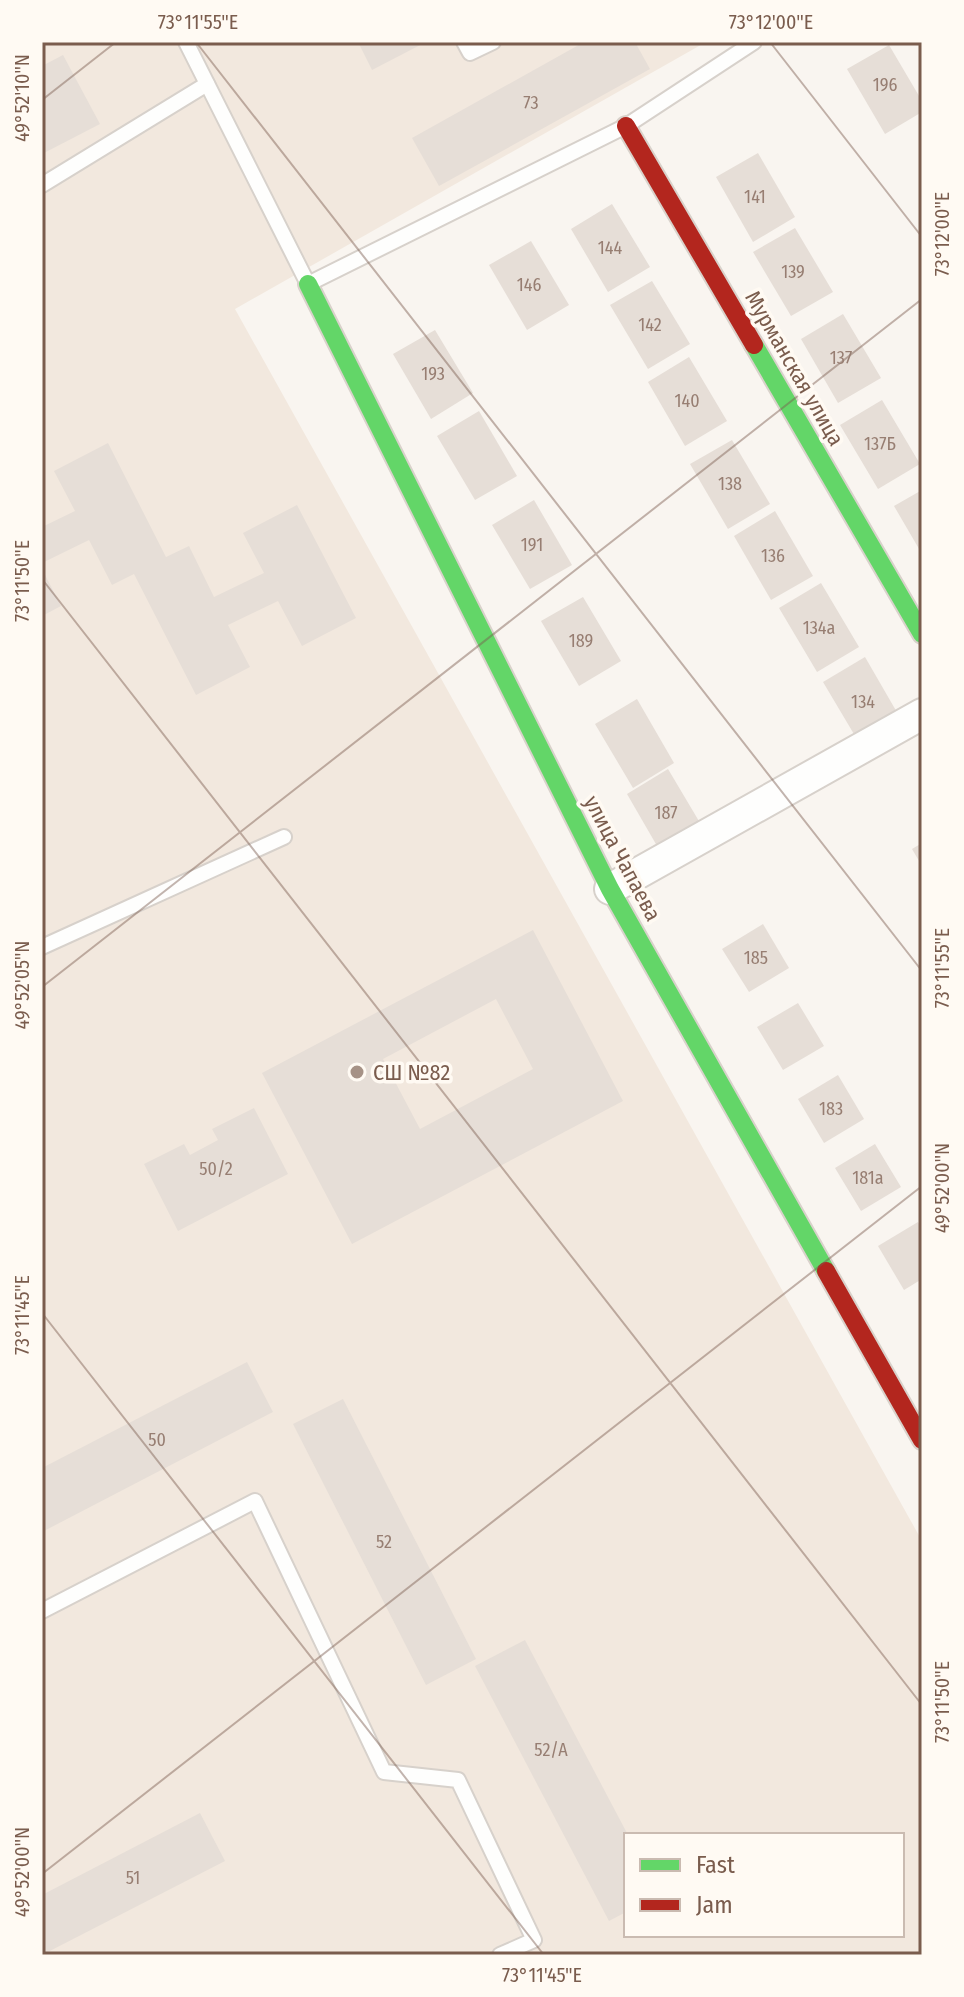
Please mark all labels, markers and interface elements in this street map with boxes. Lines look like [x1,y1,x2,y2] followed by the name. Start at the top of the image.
[158,10,238,34] text: 73°11'55"E
[729,10,813,34] text: 73°12'00"E
[10,54,34,142] text: 49°52'10"N
[873,74,897,96] house number: 196
[523,92,539,114] house number: 73
[744,186,766,208] house number: 141
[930,192,954,276] text: 73°12'00"E
[598,237,623,259] house number: 144
[781,261,805,283] house number: 139
[517,274,541,296] house number: 146
[739,286,850,451] street label: Мурманская улица
[638,314,662,336] house number: 142
[830,347,852,369] house number: 137
[421,363,445,385] house number: 193
[674,390,700,412] house number: 140
[864,433,896,455] house number: 137Б
[718,473,742,495] house number: 138
[521,534,543,556] house number: 191
[10,540,34,622] text: 73°11'50"E
[761,545,785,567] house number: 136
[803,617,835,639] house number: 134а
[569,630,593,652] house number: 189
[851,691,875,713] house number: 134
[578,791,667,926] street label: улица Чапаева
[654,802,678,824] house number: 187
[930,928,954,1008] text: 73°11'55"E
[10,941,34,1029] text: 49°52'05"N
[744,947,768,969] house number: 185
[373,1059,450,1086] place label: СШ №82
[348,1063,366,1081] marker: СШ №82
[819,1098,843,1120] house number: 183
[930,1143,954,1233] text: 49°52'00"N
[199,1158,233,1180] house number: 50/2
[852,1167,884,1189] house number: 181а
[10,1275,34,1355] text: 73°11'45"E
[148,1429,166,1451] house number: 50
[376,1531,392,1553] house number: 52
[930,1661,954,1743] text: 73°11'50"E
[534,1739,568,1761] house number: 52/А
[10,1827,34,1917] text: 49°52'00"N
[624,1833,904,1937] legend
[696,1851,735,1879] text: Fast
[126,1867,140,1889] house number: 51
[696,1891,733,1919] text: Jam
[502,1963,582,1987] text: 73°11'45"E

